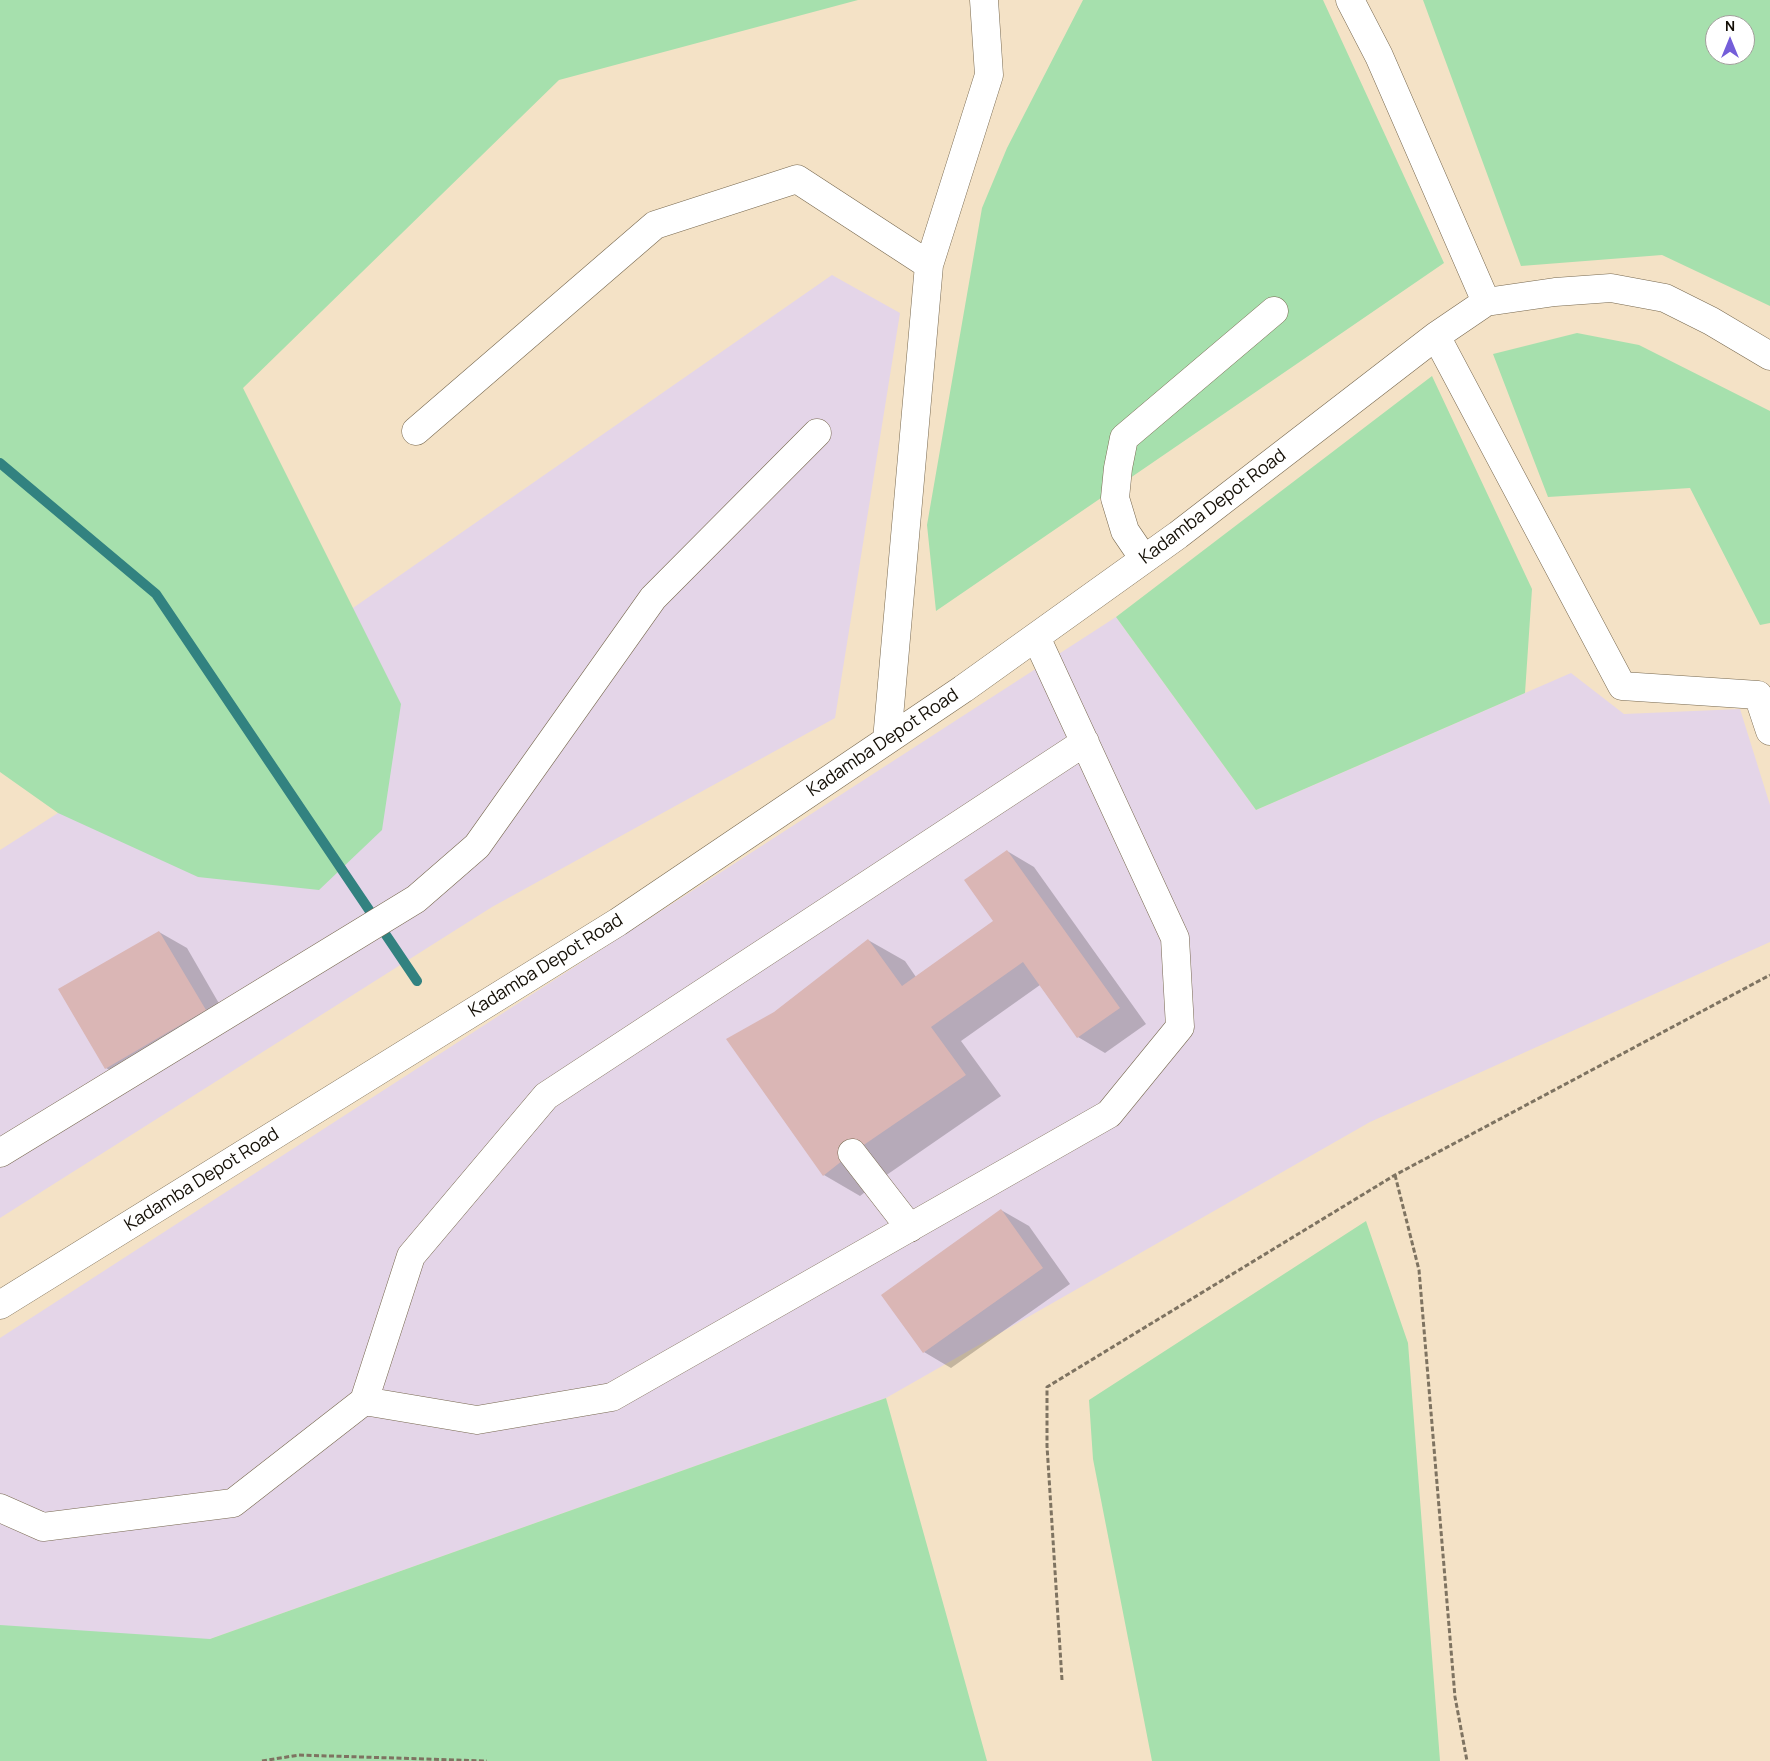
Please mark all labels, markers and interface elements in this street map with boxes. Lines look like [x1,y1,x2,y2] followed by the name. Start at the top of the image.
[1705,15,1755,65] north arrow
[1725,16,1735,35] text: N
[1135,445,1291,569] street label: Kadamba Depot Road
[803,684,963,802] street label: Kadamba Depot Road
[465,910,627,1022] street label: Kadamba Depot Road
[121,1124,283,1236] street label: Kadamba Depot Road

